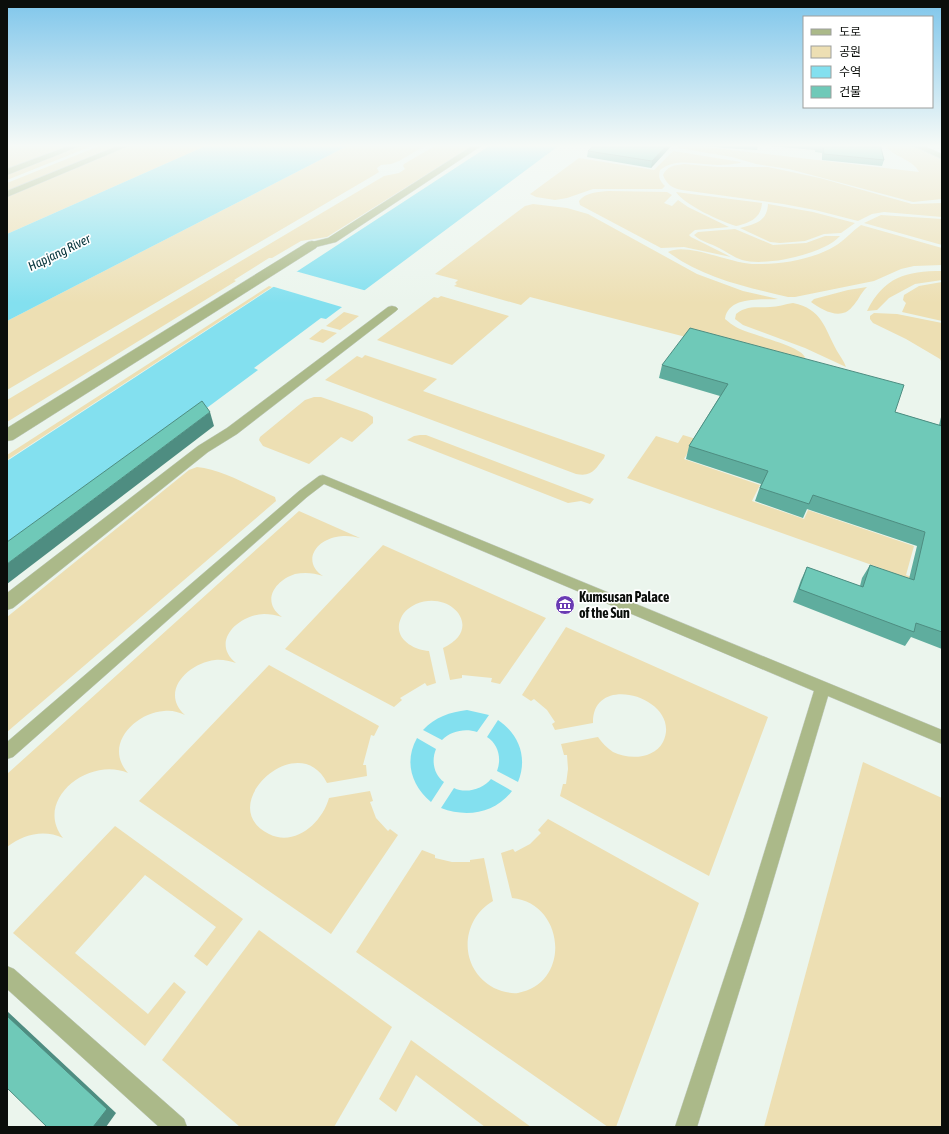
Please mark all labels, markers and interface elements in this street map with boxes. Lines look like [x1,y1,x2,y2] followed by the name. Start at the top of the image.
[803,16,933,108] legend
[839,25,861,39] text: 도로
[839,45,861,59] text: 공원
[839,65,861,79] text: 수역
[839,85,861,99] text: 건물
[26,230,94,274] water label: Hapjang River
[579,589,669,621] place label: Kumsusan Palace of the Sun
[554,594,576,616] museum icon: Kumsusan Palace of the Sun

